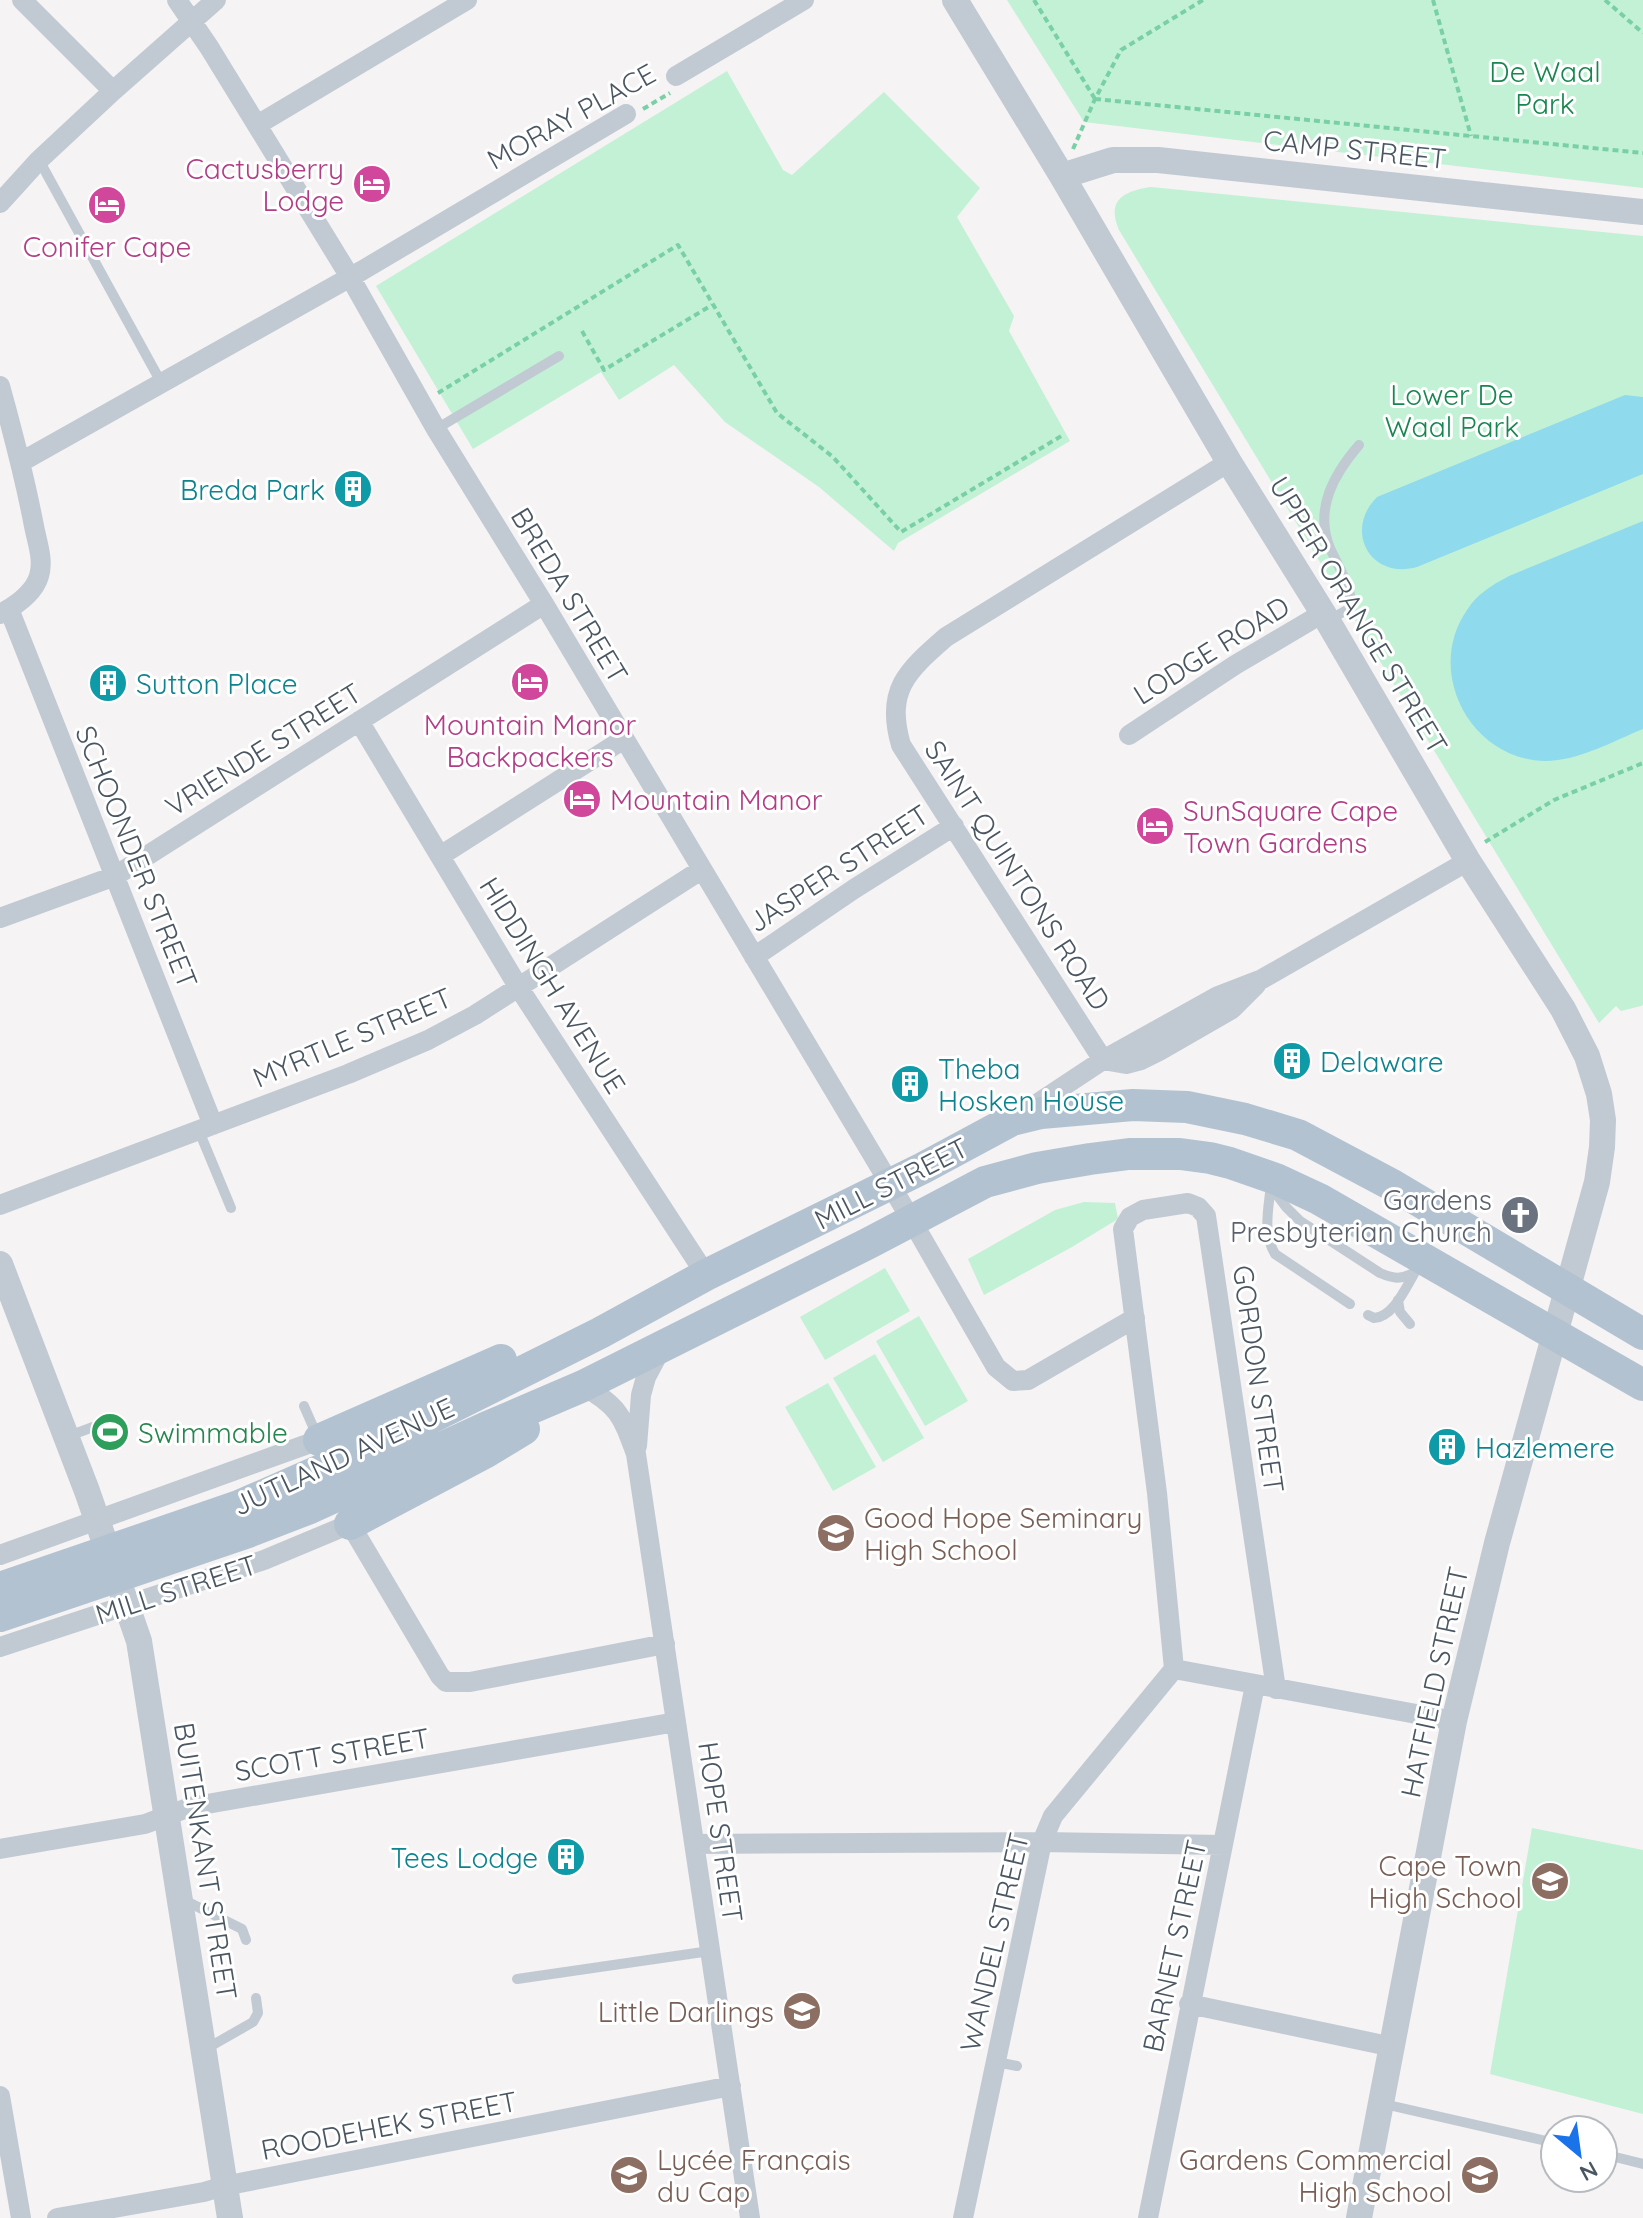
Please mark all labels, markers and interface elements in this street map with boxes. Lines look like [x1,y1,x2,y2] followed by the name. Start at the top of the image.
[1489,54,1601,121] park label: De Waal Park
[481,55,661,177] street label: MORAY PLACE
[1262,122,1448,176] street label: CAMP STREET
[185,151,344,218] place label: Cactusberry Lodge
[351,163,393,205] hotel icon: Cactusberry Lodge
[86,184,128,226] hotel icon: Conifer Cape
[23,229,191,264] place label: Conifer Cape
[1385,377,1519,444] park label: Lower De Waal Park
[332,468,374,510] building icon: Breda Park
[1262,470,1456,760] street label: UPPER ORANGE STREET
[180,472,325,507] place label: Breda Park
[504,501,636,689] street label: BREDA STREET
[1127,588,1295,712] street label: LODGE ROAD
[509,661,551,703] hotel icon: Mountain Manor Backpackers
[87,662,129,704] building icon: Sutton Place
[136,666,298,701] place label: Sutton Place
[159,675,367,823] street label: VRIENDE STREET
[424,707,636,774] place label: Mountain Manor Backpackers
[68,721,206,993] street label: SCHOONDER STREET
[918,734,1118,1016] street label: SAINT QUINTONS ROAD
[561,778,603,820] hotel icon: Mountain Manor
[610,782,823,817] place label: Mountain Manor
[1183,793,1398,860] place label: SunSquare Cape Town Gardens
[741,797,935,939] street label: JASPER STREET
[1134,805,1176,847] hotel icon: SunSquare Cape Town Gardens
[472,870,634,1100] street label: HIDDINGH AVENUE
[247,979,457,1095] street label: MYRTLE STREET
[1271,1040,1313,1082] building icon: Delaware
[1320,1044,1444,1079] place label: Delaware
[938,1051,1124,1118] place label: Theba Hosken House
[889,1063,931,1105] building icon: Theba Hosken House
[808,1129,974,1237] street label: MILL STREET
[1230,1182,1492,1249] place label: Gardens Presbyterian Church
[1499,1194,1541,1236] church icon: Gardens Presbyterian Church
[1226,1263,1292,1495] street label: GORDON STREET
[227,1389,459,1523] street label: JUTLAND AVENUE
[89,1411,131,1453] sports icon: Swimmable
[138,1415,288,1450] place label: Swimmable
[1426,1426,1468,1468] building icon: Hazlemere
[1475,1430,1615,1465] place label: Hazlemere
[864,1500,1142,1567] place label: Good Hope Seminary High School
[815,1512,857,1554] school or university icon: Good Hope Seminary High School
[91,1546,261,1632] street label: MILL STREET
[1392,1563,1476,1801] street label: HATFIELD STREET
[167,1720,245,2002] street label: BUITENKANT STREET
[232,1720,432,1788] street label: SCOTT STREET
[691,1739,751,1925] street label: HOPE STREET
[952,1829,1036,2055] street label: WANDEL STREET
[545,1836,587,1878] building icon: Tees Lodge
[1134,1837,1214,2055] street label: BARNET STREET
[391,1840,538,1875] place label: Tees Lodge
[1368,1848,1522,1915] place label: Cape Town High School
[1529,1860,1571,1902] school or university icon: Cape Town High School
[781,1990,823,2032] school or university icon: Little Darlings
[598,1994,774,2029] place label: Little Darlings
[258,2083,520,2167] street label: ROODEHEK STREET
[1539,2114,1619,2194] north arrow
[657,2142,851,2209] place label: Lycée Français du Cap
[1179,2142,1452,2209] place label: Gardens Commercial High School
[608,2154,650,2196] school or university icon: Lycée Français du Cap
[1459,2154,1501,2196] school or university icon: Gardens Commercial High School
[1575,2155,1603,2188] text: N

